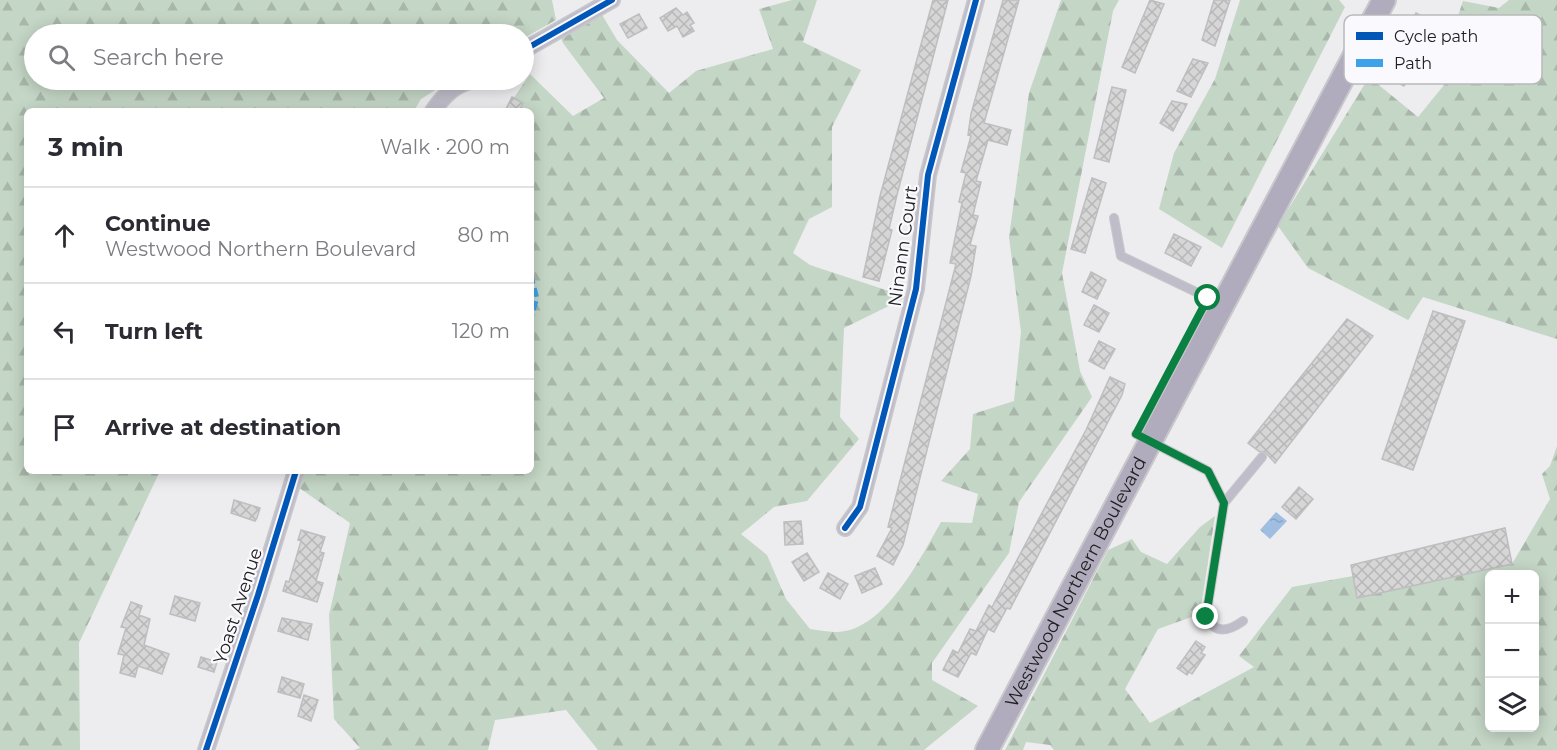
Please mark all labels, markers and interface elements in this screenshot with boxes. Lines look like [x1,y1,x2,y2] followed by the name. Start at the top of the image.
[1344,15,1542,84] legend
[24,24,534,90] search box
[1394,27,1478,46] text: Cycle path
[45,41,78,74] icon: search
[93,44,224,71] text: Search here
[1394,54,1432,73] text: Path
[48,131,124,163] text: 3 min
[380,135,510,159] text: Walk · 200 m
[884,184,922,308] street label: Ninann Court
[105,210,211,237] text: Continue
[48,219,81,252] icon: ahead
[458,223,510,247] text: 80 m
[105,237,416,261] text: Westwood Northern Boulevard
[1194,284,1220,310] route start
[48,315,81,348] icon: left
[105,318,203,345] text: Turn left
[452,319,510,343] text: 120 m
[48,411,81,444] icon: arrive
[105,414,341,441] text: Arrive at destination
[1001,453,1151,711] street label: Westwood Northern Boulevard
[209,545,267,667] street label: Yoast Avenue
[1485,570,1539,732] map controls
[1485,570,1539,624] button: +
[1192,603,1218,629] route end
[1485,624,1539,678] button: −
[1485,678,1539,732] button: layers

